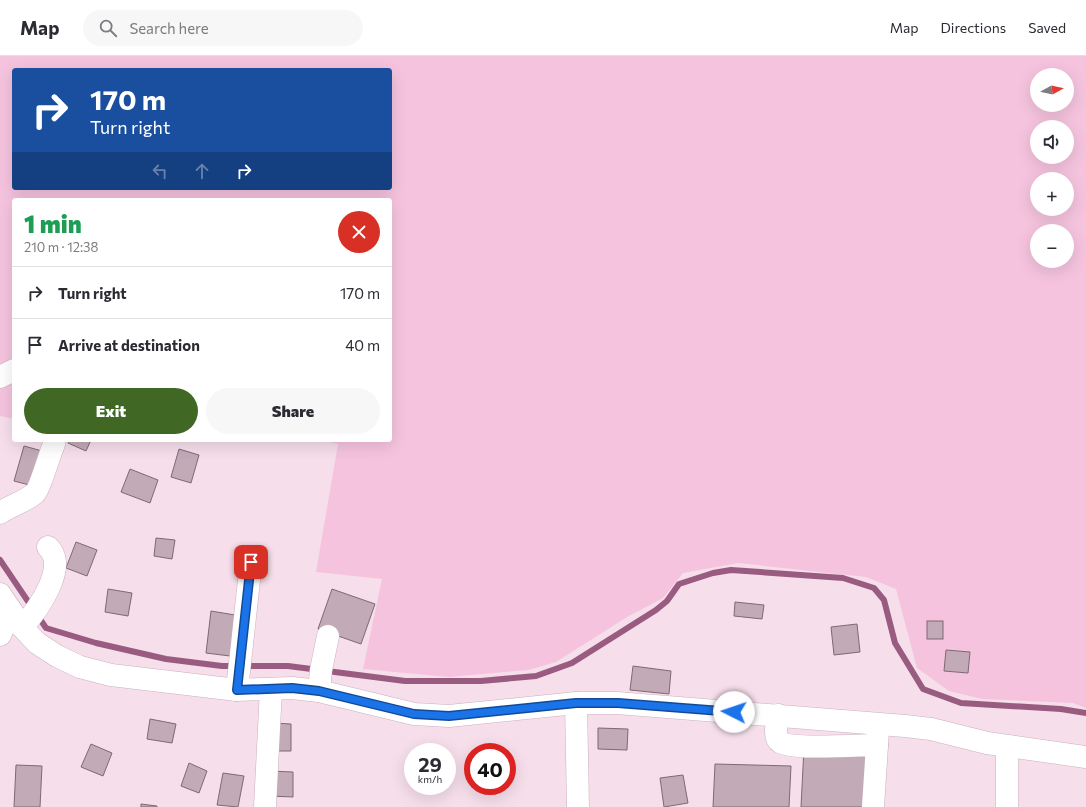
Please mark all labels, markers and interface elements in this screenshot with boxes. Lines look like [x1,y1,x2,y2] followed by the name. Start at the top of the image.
[83,10,363,46] search box
[20,16,59,39] text: Map
[97,17,119,39] icon: search
[129,19,209,37] text: Search here
[890,19,919,36] text: Map
[941,19,1006,36] text: Directions
[1028,19,1066,36] text: Saved
[1030,68,1074,112] north arrow
[1030,68,1074,268] map controls
[90,82,166,116] text: 170 m
[24,84,76,136] icon: right
[90,116,170,138] text: Turn right
[1030,120,1074,164] button: sound
[149,160,171,182] icon: left
[191,160,213,182] icon: ahead
[233,160,255,182] icon: right
[1030,172,1074,216] button: +
[24,209,82,238] text: 1 min
[338,211,380,253] button: close
[1030,224,1074,268] button: −
[24,239,98,255] text: 210 m · 12:38
[24,282,46,304] icon: right
[58,284,127,302] text: Turn right
[340,284,380,302] text: 170 m
[24,334,46,356] icon: arrive
[58,336,200,354] text: Arrive at destination
[345,336,380,354] text: 40 m
[24,388,198,434] button: Exit
[206,388,380,434] button: Share
[234,545,268,579] pin
[240,551,262,573] icon: arrive
[713,691,755,733] position arrow
[464,743,516,795] speed limit sign: 40
[418,752,442,776] text: 29
[418,773,442,785] text: km/h

